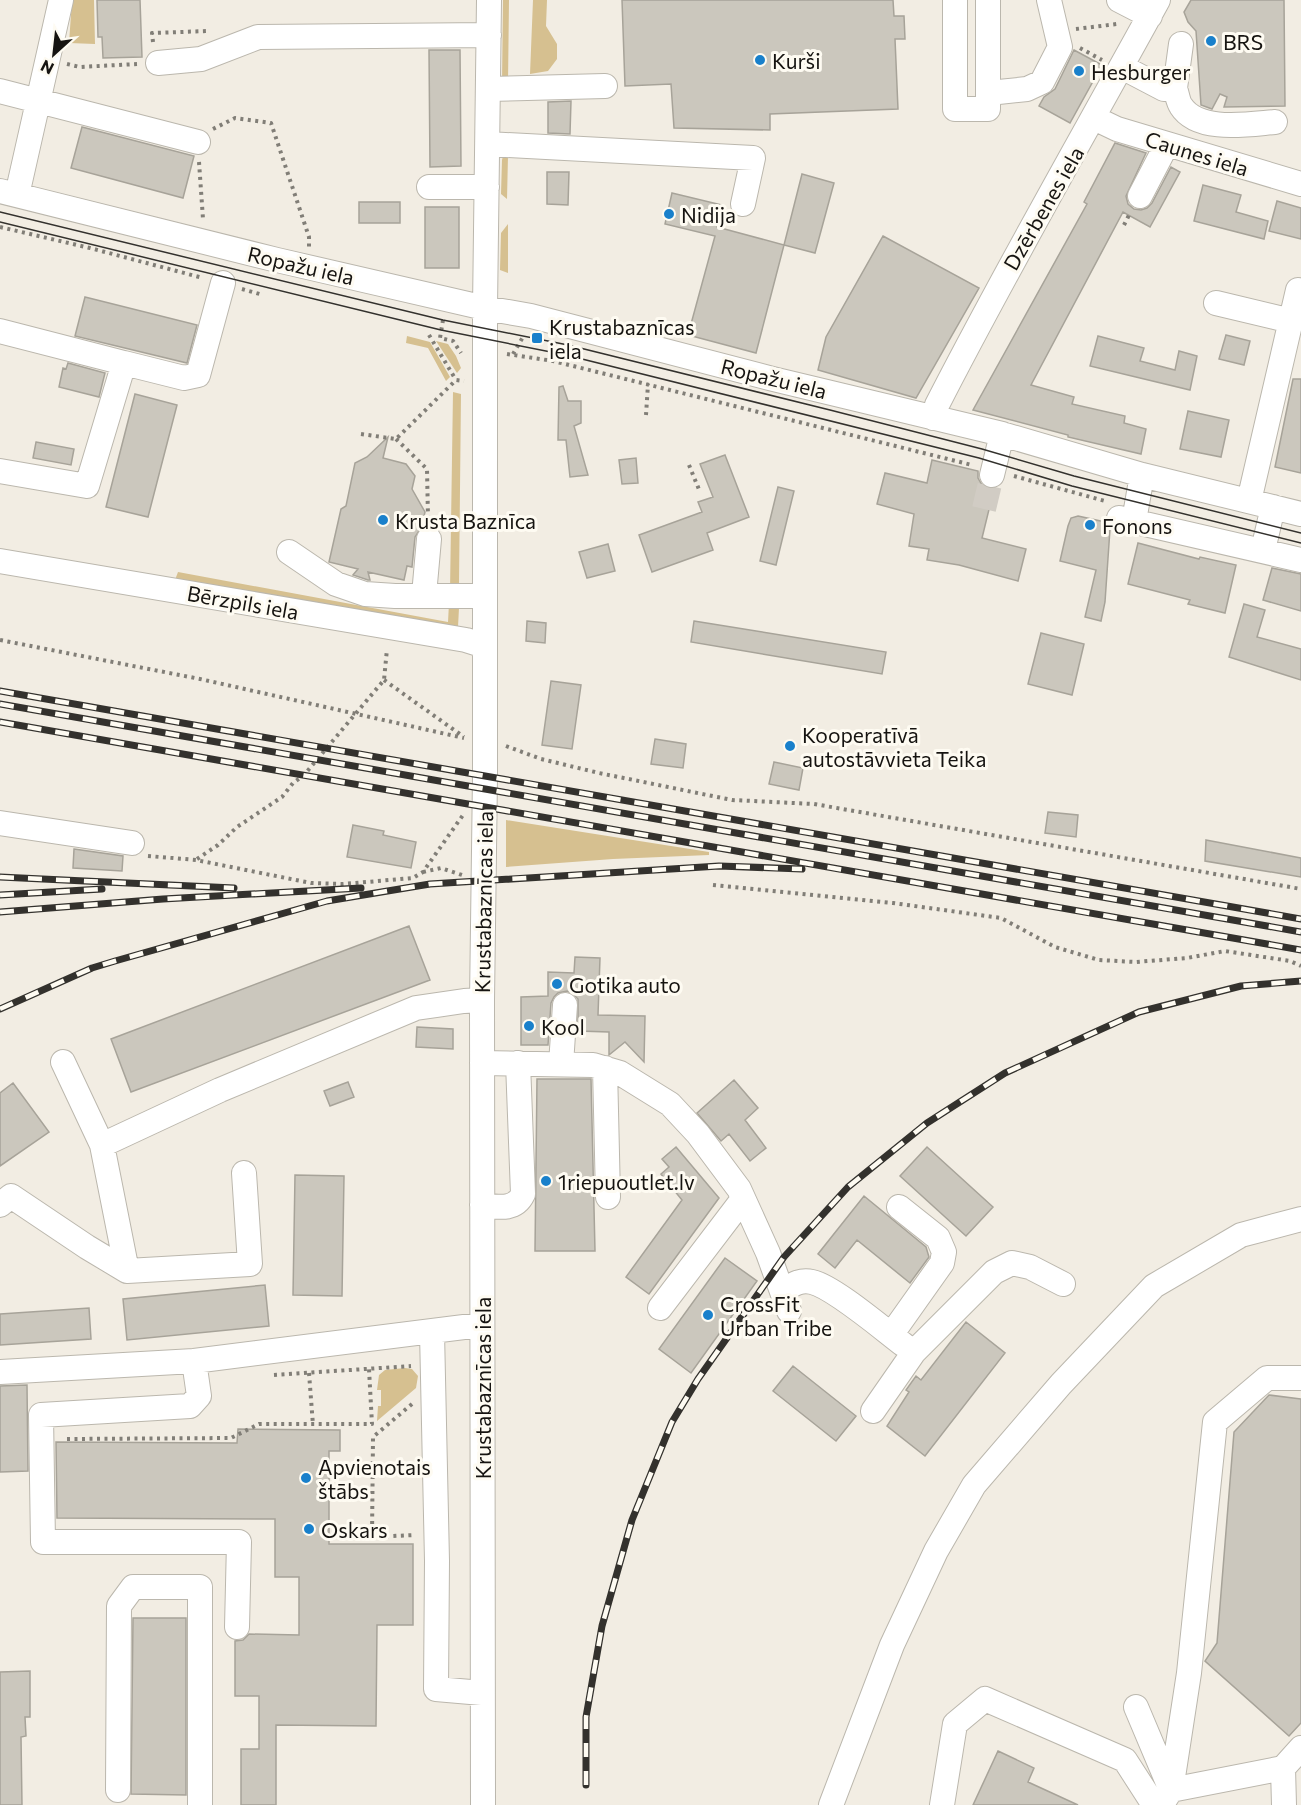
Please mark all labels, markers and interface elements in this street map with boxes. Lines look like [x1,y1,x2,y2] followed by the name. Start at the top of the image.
[24,24,84,84] north arrow
[1223,29,1263,54] place label: BRS
[1204,34,1218,48] marker: BRS
[772,48,821,73] place label: Kurši
[753,53,767,67] marker: Kurši
[37,57,57,79] text: N
[1091,59,1191,84] place label: Hesburger
[1072,64,1086,78] marker: Hesburger
[1142,125,1252,181] street label: Caunes iela
[998,142,1088,274] street label: Dzērbenes iela
[681,202,736,227] place label: Nidija
[662,207,676,221] marker: Nidija
[245,241,357,289] street label: Ropažu iela
[549,314,695,363] place label: Krustabaznīcas iela
[530,331,544,345] marker: Krustabaznīcas iela
[718,353,830,403] street label: Ropažu iela
[395,508,536,533] place label: Krusta Baznīca
[376,513,390,527] marker: Krusta Baznīca
[1102,513,1172,538] place label: Fonons
[1083,518,1097,532] marker: Fonons
[185,580,301,624] street label: Bērzpils iela
[802,722,986,771] place label: Kooperatīvā autostāvvieta Teika
[783,739,797,753] marker: Kooperatīvā autostāvvieta Teika
[469,811,497,993] street label: Krustabaznīcas iela
[569,972,681,997] place label: Gotika auto
[550,977,564,991] marker: Gotika auto
[541,1014,585,1039] place label: Kool
[522,1019,536,1033] marker: Kool
[558,1169,695,1194] place label: 1riepuoutlet.lv
[539,1174,553,1188] marker: 1riepuoutlet.lv
[720,1291,832,1340] place label: CrossFit Urban Tribe
[470,1297,495,1479] street label: Krustabaznīcas iela
[701,1308,715,1322] marker: CrossFit Urban Tribe
[318,1454,431,1503] place label: Apvienotais štābs
[299,1471,313,1485] marker: Apvienotais štābs
[321,1517,388,1542] place label: Oskars
[302,1522,316,1536] marker: Oskars

